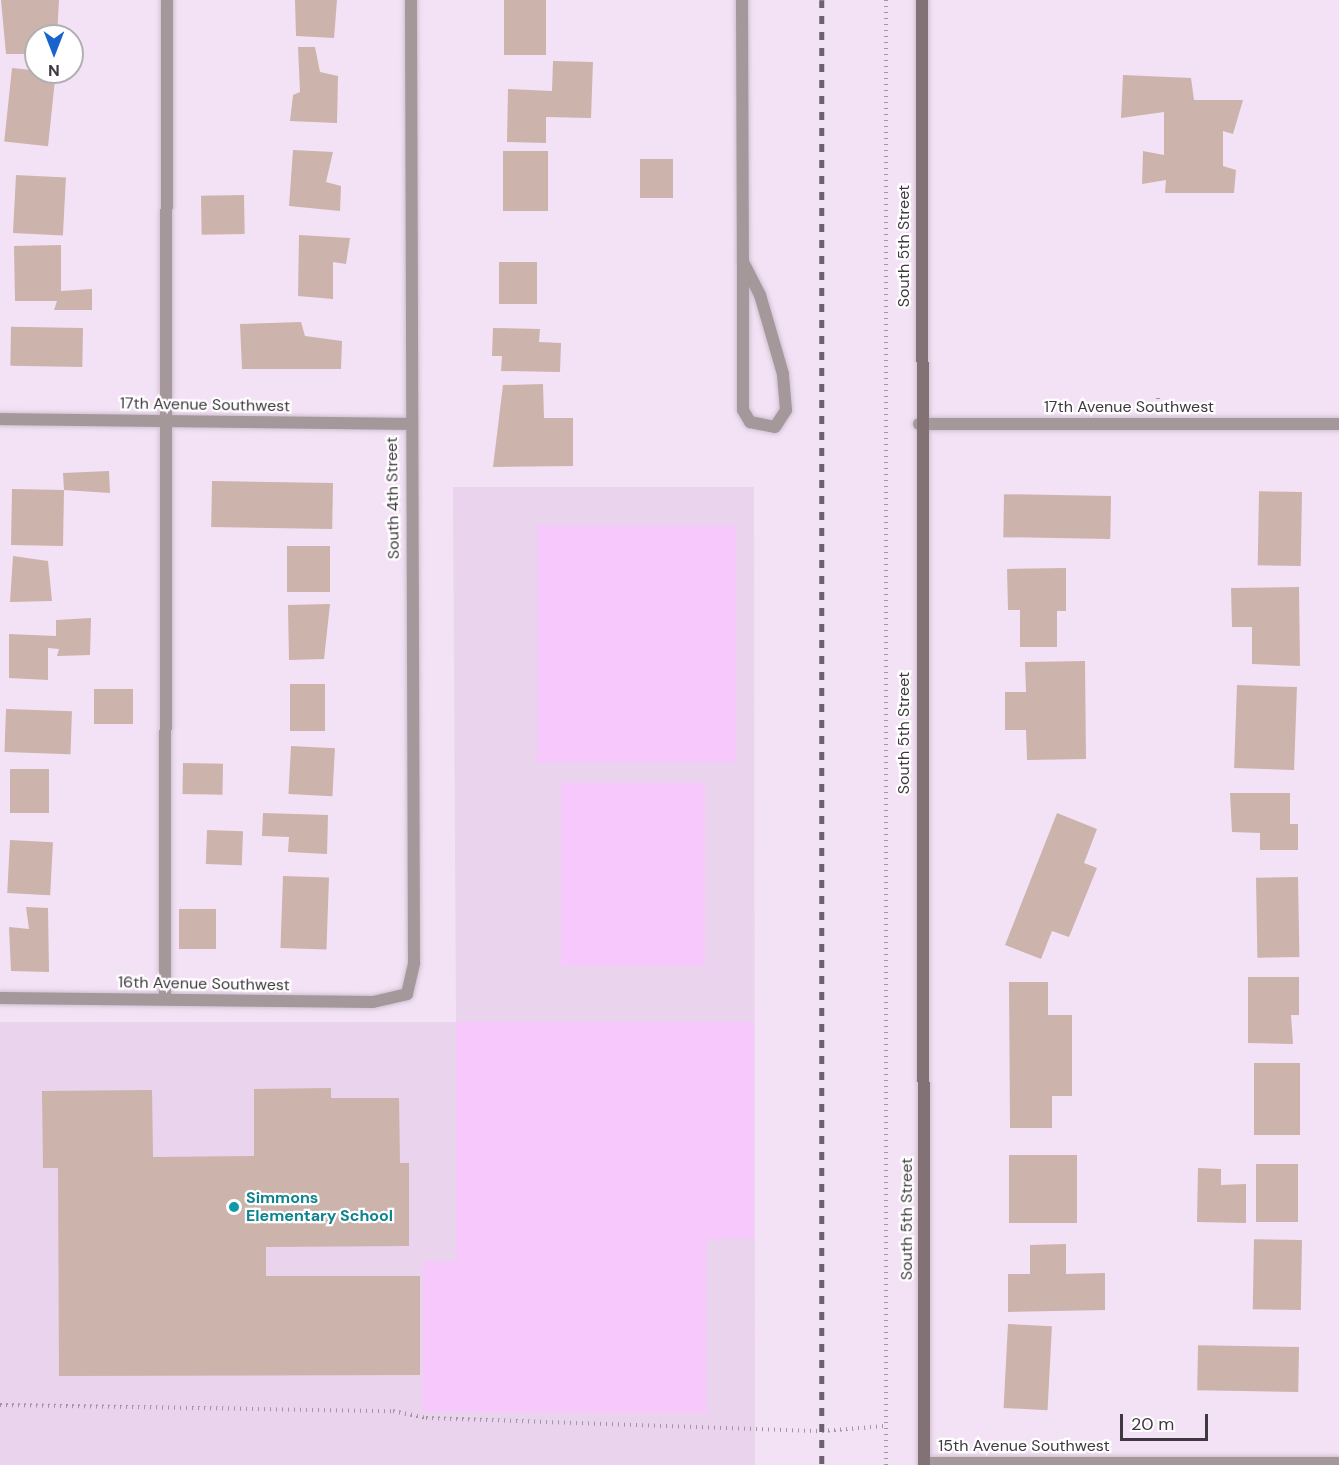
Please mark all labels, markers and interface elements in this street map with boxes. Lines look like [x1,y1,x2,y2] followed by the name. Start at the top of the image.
[24,24,84,84] north arrow
[48,60,60,81] text: N
[894,185,914,307] street label: South 5th Street
[120,394,290,416] street label: 17th Avenue Southwest
[1044,397,1214,417] street label: 17th Avenue Southwest
[382,437,404,559] street label: South 4th Street
[894,672,914,794] street label: South 5th Street
[118,973,290,995] street label: 16th Avenue Southwest
[897,1158,917,1280] street label: South 5th Street
[246,1188,393,1226] place label: Simmons Elementary School
[227,1200,241,1214] marker: Simmons Elementary School
[1123,1402,1212,1440] scale bar
[1131,1412,1174,1436] text: 20 m
[938,1436,1110,1456] street label: 15th Avenue Southwest

